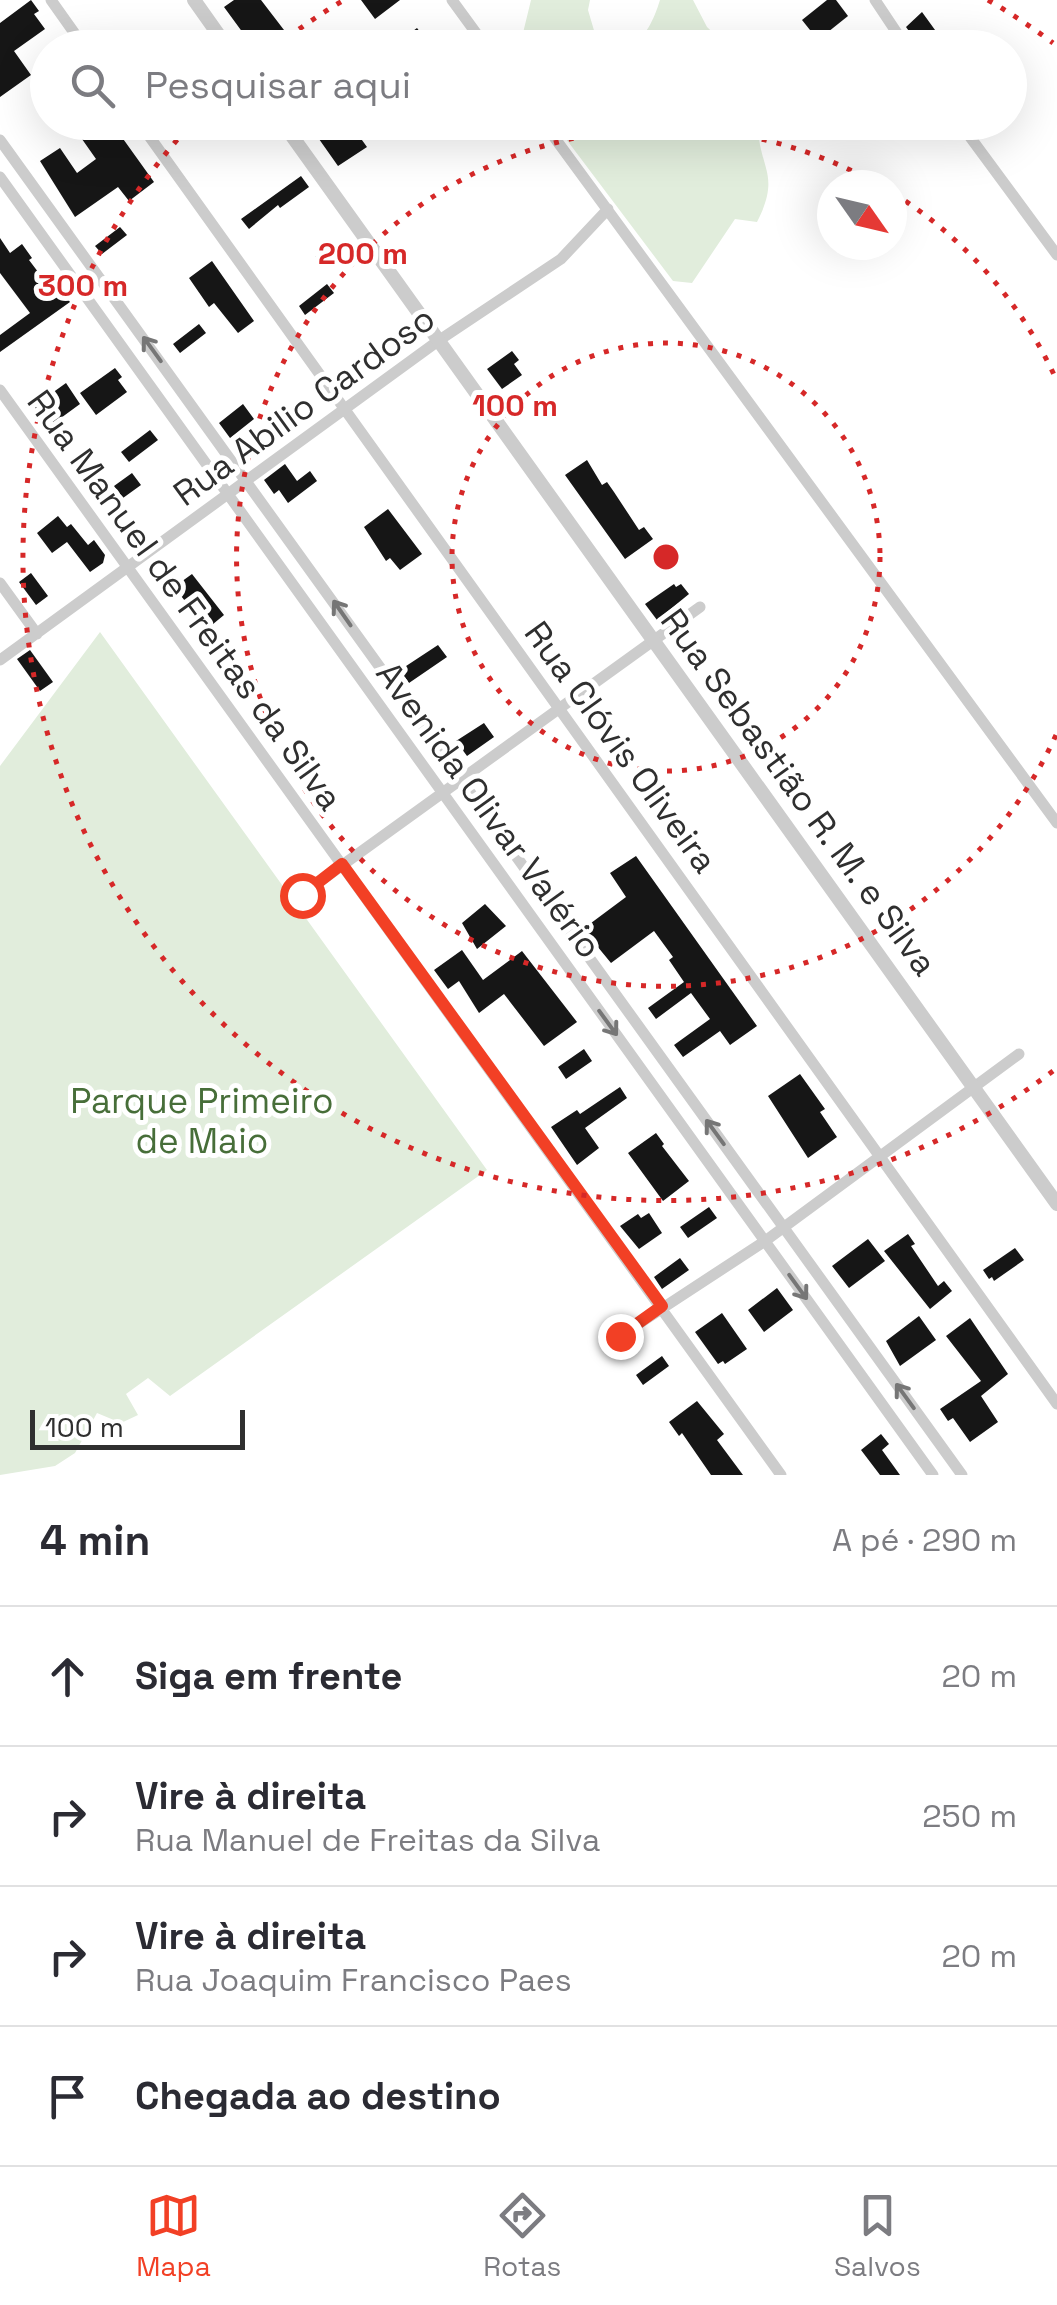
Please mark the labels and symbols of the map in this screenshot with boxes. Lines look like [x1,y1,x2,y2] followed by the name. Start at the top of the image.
[817,170,907,260] north arrow
[318,234,408,273] text: 200 m
[38,266,128,305] text: 300 m
[165,296,443,516] street label: Rua Abilio Cardoso
[142,336,163,363] one-way arrow
[18,381,352,819] street label: Rua Manuel de Freitas da Silva
[472,386,558,425] text: 100 m
[648,539,684,575] centre of rings
[331,599,352,627] one-way arrow
[651,600,947,984] street label: Rua Sebastião R. M. e Silva
[515,613,727,881] street label: Rua Clóvis Oliveira
[367,653,611,967] street label: Avenida Olivar Valério
[280,873,326,919] route start
[598,1009,619,1037] one-way arrow
[70,1079,334,1163] park label: Parque Primeiro de Maio
[705,1119,726,1146] one-way arrow
[787,1273,808,1300] one-way arrow
[598,1314,644,1360] route end
[895,1383,916,1410] one-way arrow
[30,1405,245,1450] scale bar

